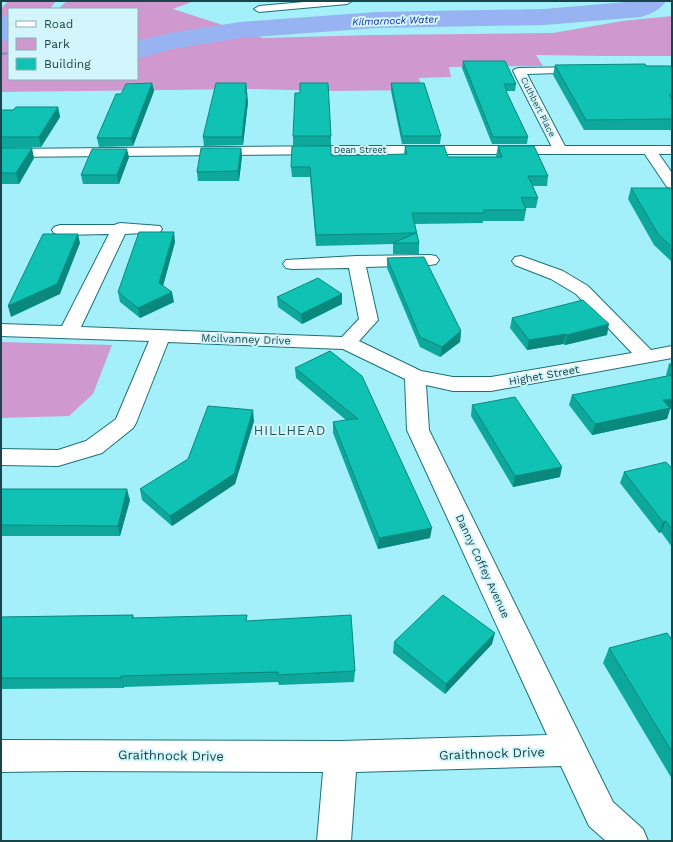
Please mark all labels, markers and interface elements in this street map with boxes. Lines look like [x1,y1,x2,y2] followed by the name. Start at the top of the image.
[8,8,138,80] legend
[352,13,439,27] water label: Kilmarnock Water
[44,17,73,31] text: Road
[44,37,70,51] text: Park
[44,57,91,71] text: Building
[519,75,557,139] street label: Cuthbert Place
[334,145,386,155] street label: Dean Street
[201,331,291,348] street label: Mcilvanney Drive
[508,363,581,388] street label: Highet Street
[254,423,326,438] district label: HILLHEAD
[453,512,512,620] street label: Danny Coffey Avenue
[439,744,545,763] street label: Graithnock Drive
[118,747,224,764] street label: Graithnock Drive

